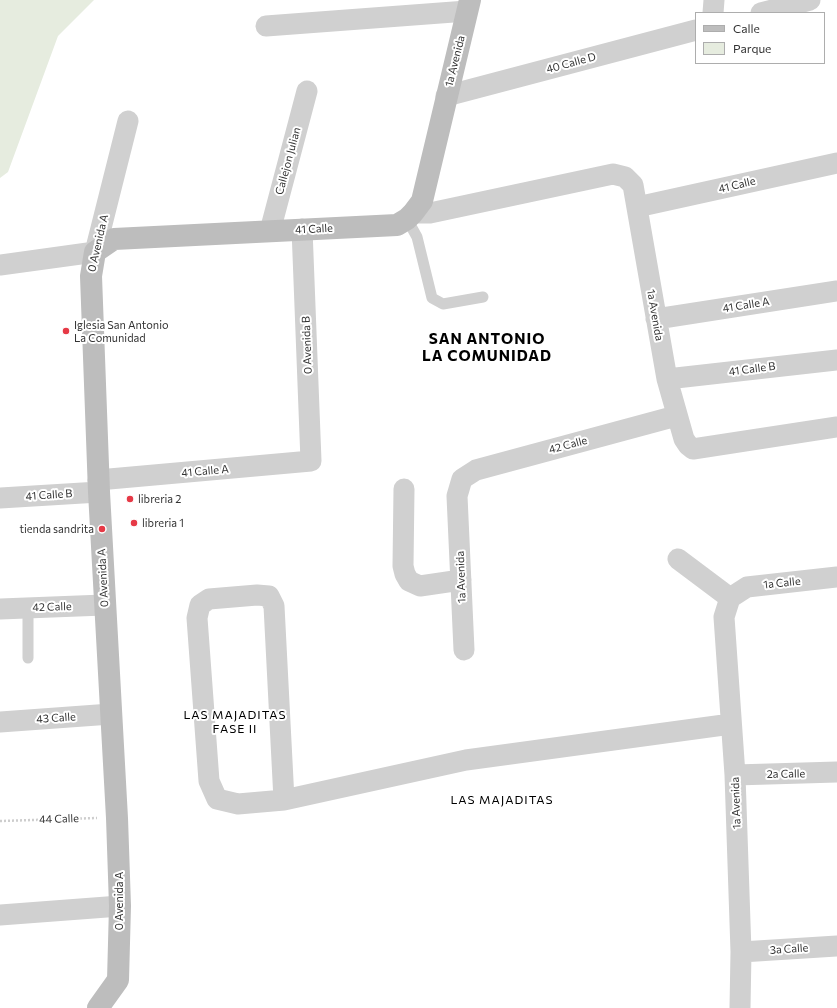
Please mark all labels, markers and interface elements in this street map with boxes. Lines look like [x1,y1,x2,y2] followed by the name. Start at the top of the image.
[695,12,825,64] legend
[733,21,760,35] text: Calle
[442,34,468,88] street label: 1a Avenida
[733,41,771,55] text: Parque
[545,50,597,76] street label: 40 Calle D
[273,126,303,196] street label: Callejon Julian
[717,174,757,196] street label: 41 Calle
[85,213,111,273] street label: 0 Avenida A
[295,221,333,237] street label: 41 Calle
[644,288,666,342] street label: 1a Avenida
[722,295,770,315] street label: 41 Calle A
[299,316,315,374] street label: 0 Avenida B
[74,318,169,344] place label: Iglesia San Antonio La Comunidad
[61,326,71,336] marker: Iglesia San Antonio La Comunidad
[422,330,552,365] district label: SAN ANTONIO LA COMUNIDAD
[728,360,776,378] street label: 41 Calle B
[547,434,589,456] street label: 42 Calle
[181,462,229,480] street label: 41 Calle A
[25,487,73,503] street label: 41 Calle B
[138,492,181,506] place label: libreria 2
[125,494,135,504] marker: libreria 2
[142,516,184,530] place label: libreria 1
[129,518,139,528] marker: libreria 1
[19,522,94,536] place label: tienda sandrita
[97,524,107,534] marker: tienda sandrita
[95,548,111,608] street label: 0 Avenida A
[453,551,469,603] street label: 1a Avenida
[763,574,801,592] street label: 1a Calle
[32,600,72,614] street label: 42 Calle
[183,708,287,736] district label: LAS MAJADITAS FASE II
[36,710,76,726] street label: 43 Calle
[767,767,805,781] street label: 2a Calle
[728,777,744,829] street label: 1a Avenida
[450,793,554,807] district label: LAS MAJADITAS
[39,812,79,826] street label: 44 Calle
[112,872,126,930] street label: 0 Avenida A
[769,941,809,957] street label: 3a Calle

